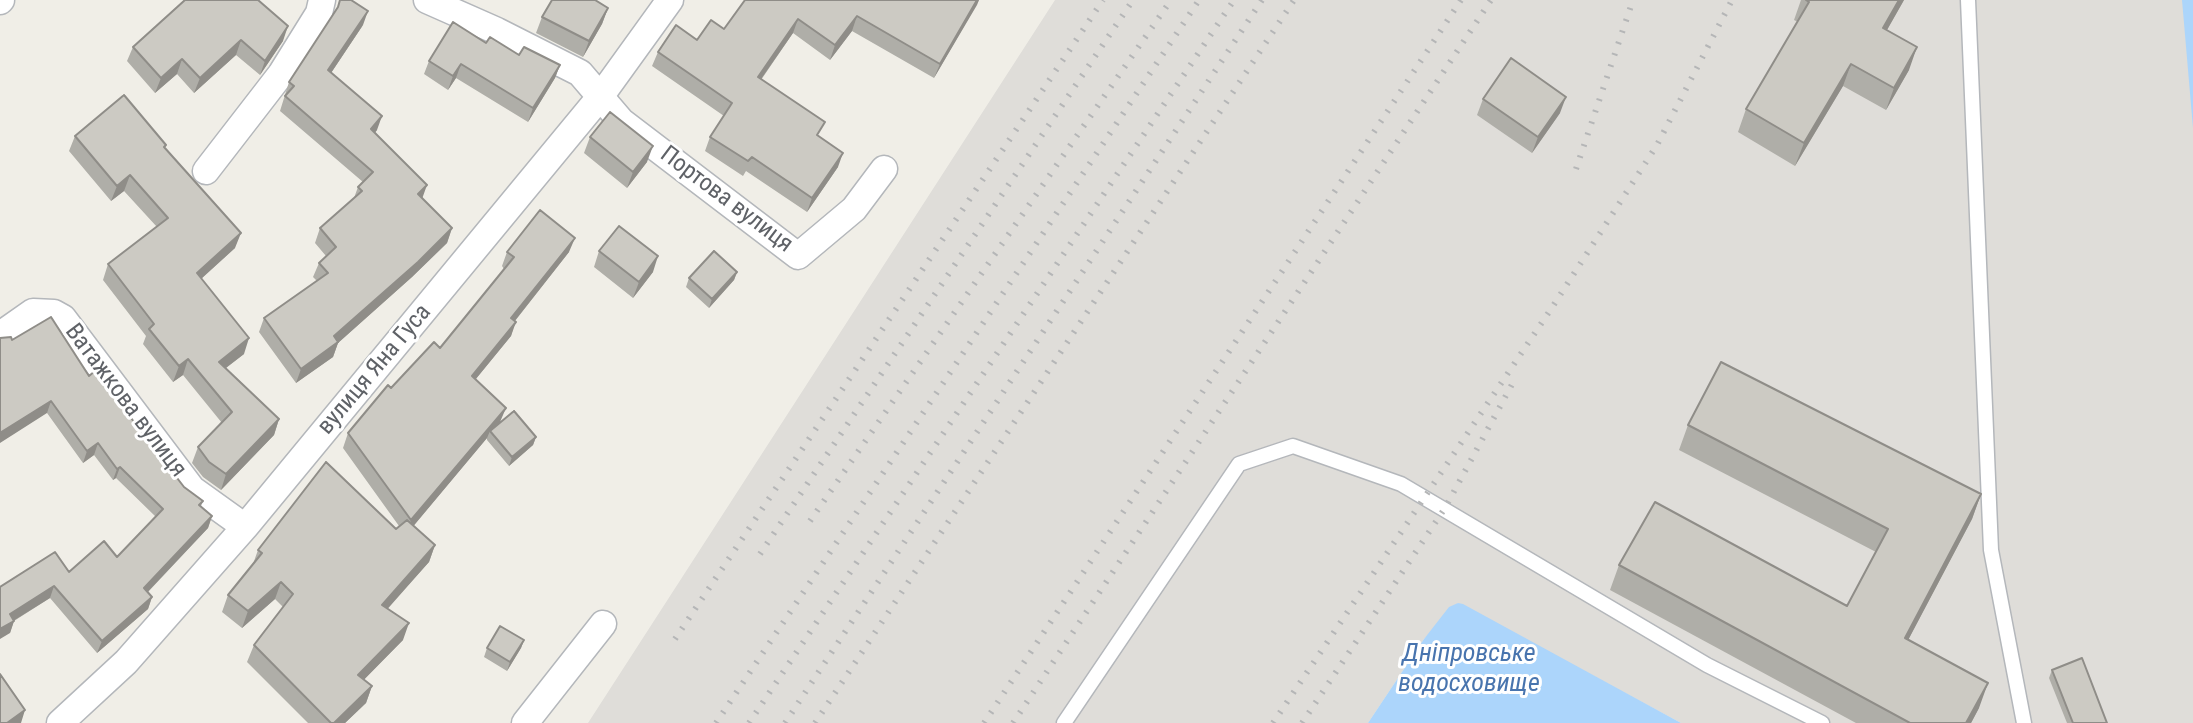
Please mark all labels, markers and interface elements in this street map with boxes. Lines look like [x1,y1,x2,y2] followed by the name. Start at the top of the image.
[654,141,798,259] street label: Портова вулиця
[312,299,438,441] street label: вулиця Яна Гуса
[58,319,192,483] street label: Ватажкова вулиця
[1398,638,1540,700] water label: Дніпровське водосховище

